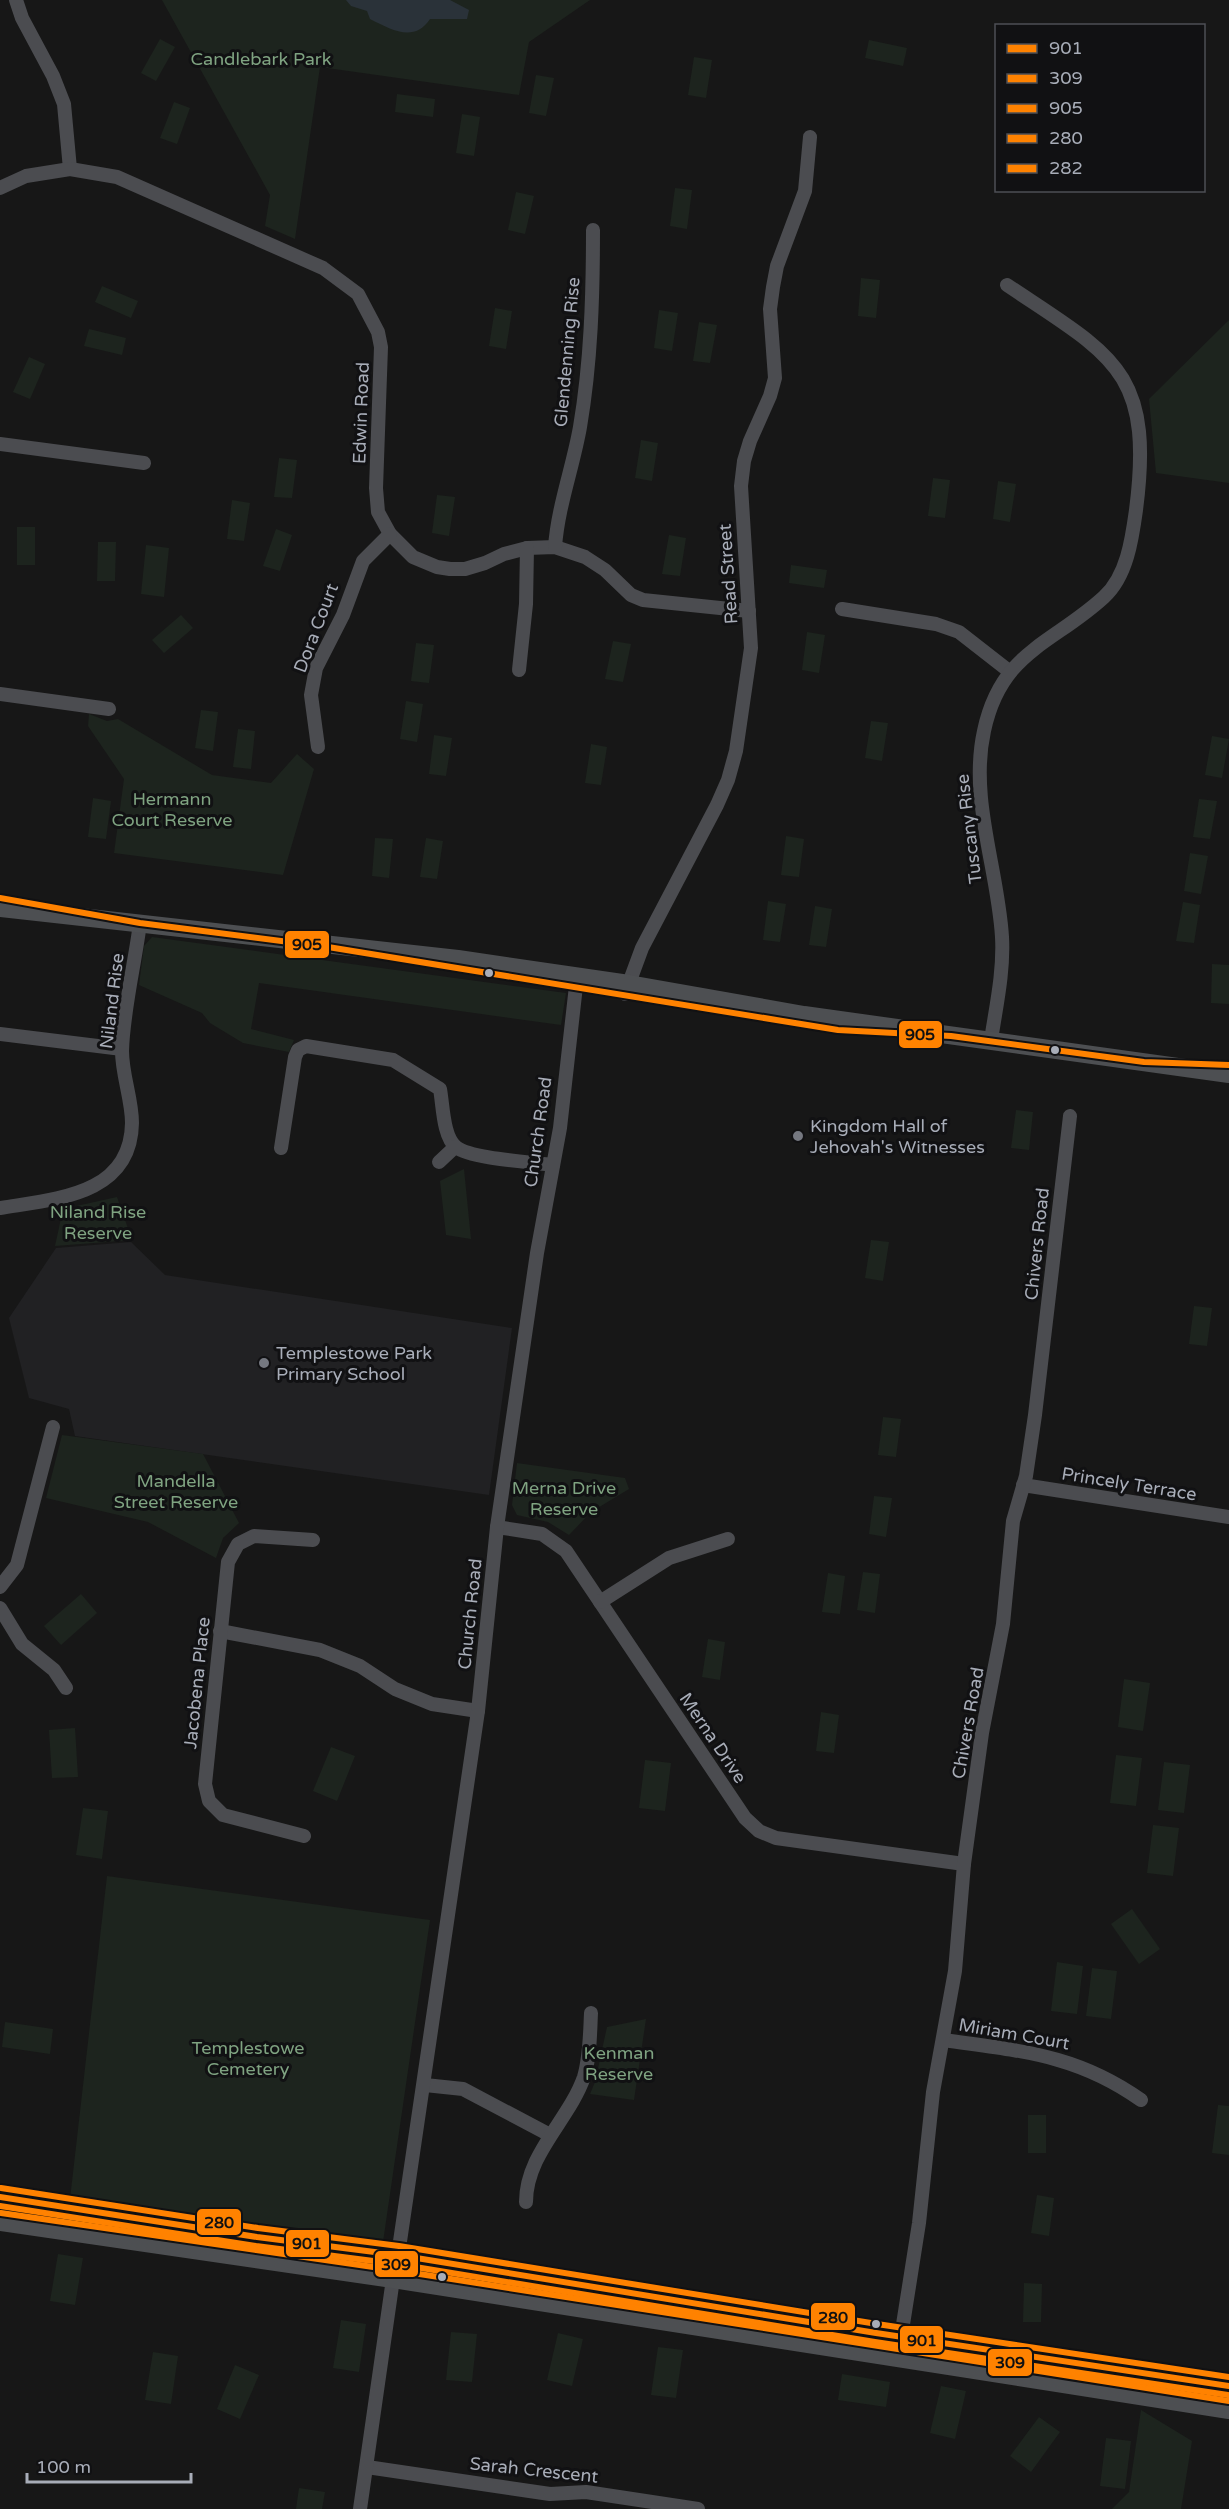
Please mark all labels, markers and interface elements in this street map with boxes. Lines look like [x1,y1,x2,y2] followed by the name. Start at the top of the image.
[995,24,1205,192] legend
[1049,37,1083,59] text: 901
[191,48,332,70] park label: Candlebark Park
[1049,67,1083,89] text: 309
[1049,97,1083,119] text: 905
[1049,127,1083,149] text: 280
[1049,157,1083,179] text: 282
[549,276,585,428] street label: Glendenning Rise
[348,362,374,464] street label: Edwin Road
[714,523,742,625] street label: Read Street
[289,580,343,676] street label: Dora Court
[951,773,987,885] street label: Tuscany Rise
[112,788,232,831] park label: Hermann Court Reserve
[284,930,330,959] line badge: 905
[292,935,322,955] text: 905
[95,952,129,1050] street label: Niland Rise
[483,967,495,979] unlabelled marker
[898,1020,943,1049] line badge: 905
[905,1025,935,1045] text: 905
[1049,1044,1061,1056] unlabelled marker
[519,1075,557,1189] street label: Church Road
[810,1115,985,1158] place label: Kingdom Hall of Jehovah's Witnesses
[791,1129,805,1143] marker: Kingdom Hall of Jehovah's Witnesses
[1020,1187,1054,1301] street label: Chivers Road
[50,1201,146,1244] park label: Niland Rise Reserve
[276,1342,432,1385] place label: Templestowe Park Primary School
[257,1356,271,1370] marker: Templestowe Park Primary School
[1060,1462,1198,1506] street label: Princely Terrace
[114,1470,238,1513] park label: Mandella Street Reserve
[512,1477,616,1520] park label: Merna Drive Reserve
[453,1557,487,1671] street label: Church Road
[179,1616,215,1750] street label: Jacobena Place
[947,1665,989,1781] street label: Chivers Road
[675,1689,751,1787] street label: Merna Drive
[957,2013,1071,2055] street label: Miriam Court
[191,2037,305,2080] park label: Templestowe Cemetery
[584,2042,654,2085] park label: Kenman Reserve
[196,2208,242,2236] line badge: 280
[204,2213,234,2233] text: 280
[285,2229,330,2258] line badge: 901
[292,2234,322,2254] text: 901
[374,2250,419,2278] line badge: 309
[381,2255,411,2275] text: 309
[436,2271,448,2283] unlabelled marker
[810,2302,856,2331] line badge: 280
[818,2308,848,2328] text: 280
[870,2318,882,2330] unlabelled marker
[899,2325,944,2354] line badge: 901
[907,2331,937,2351] text: 901
[987,2348,1033,2377] line badge: 309
[995,2353,1025,2373] text: 309
[27,2446,190,2484] scale bar
[469,2452,599,2488] street label: Sarah Crescent
[36,2456,91,2478] text: 100 m

